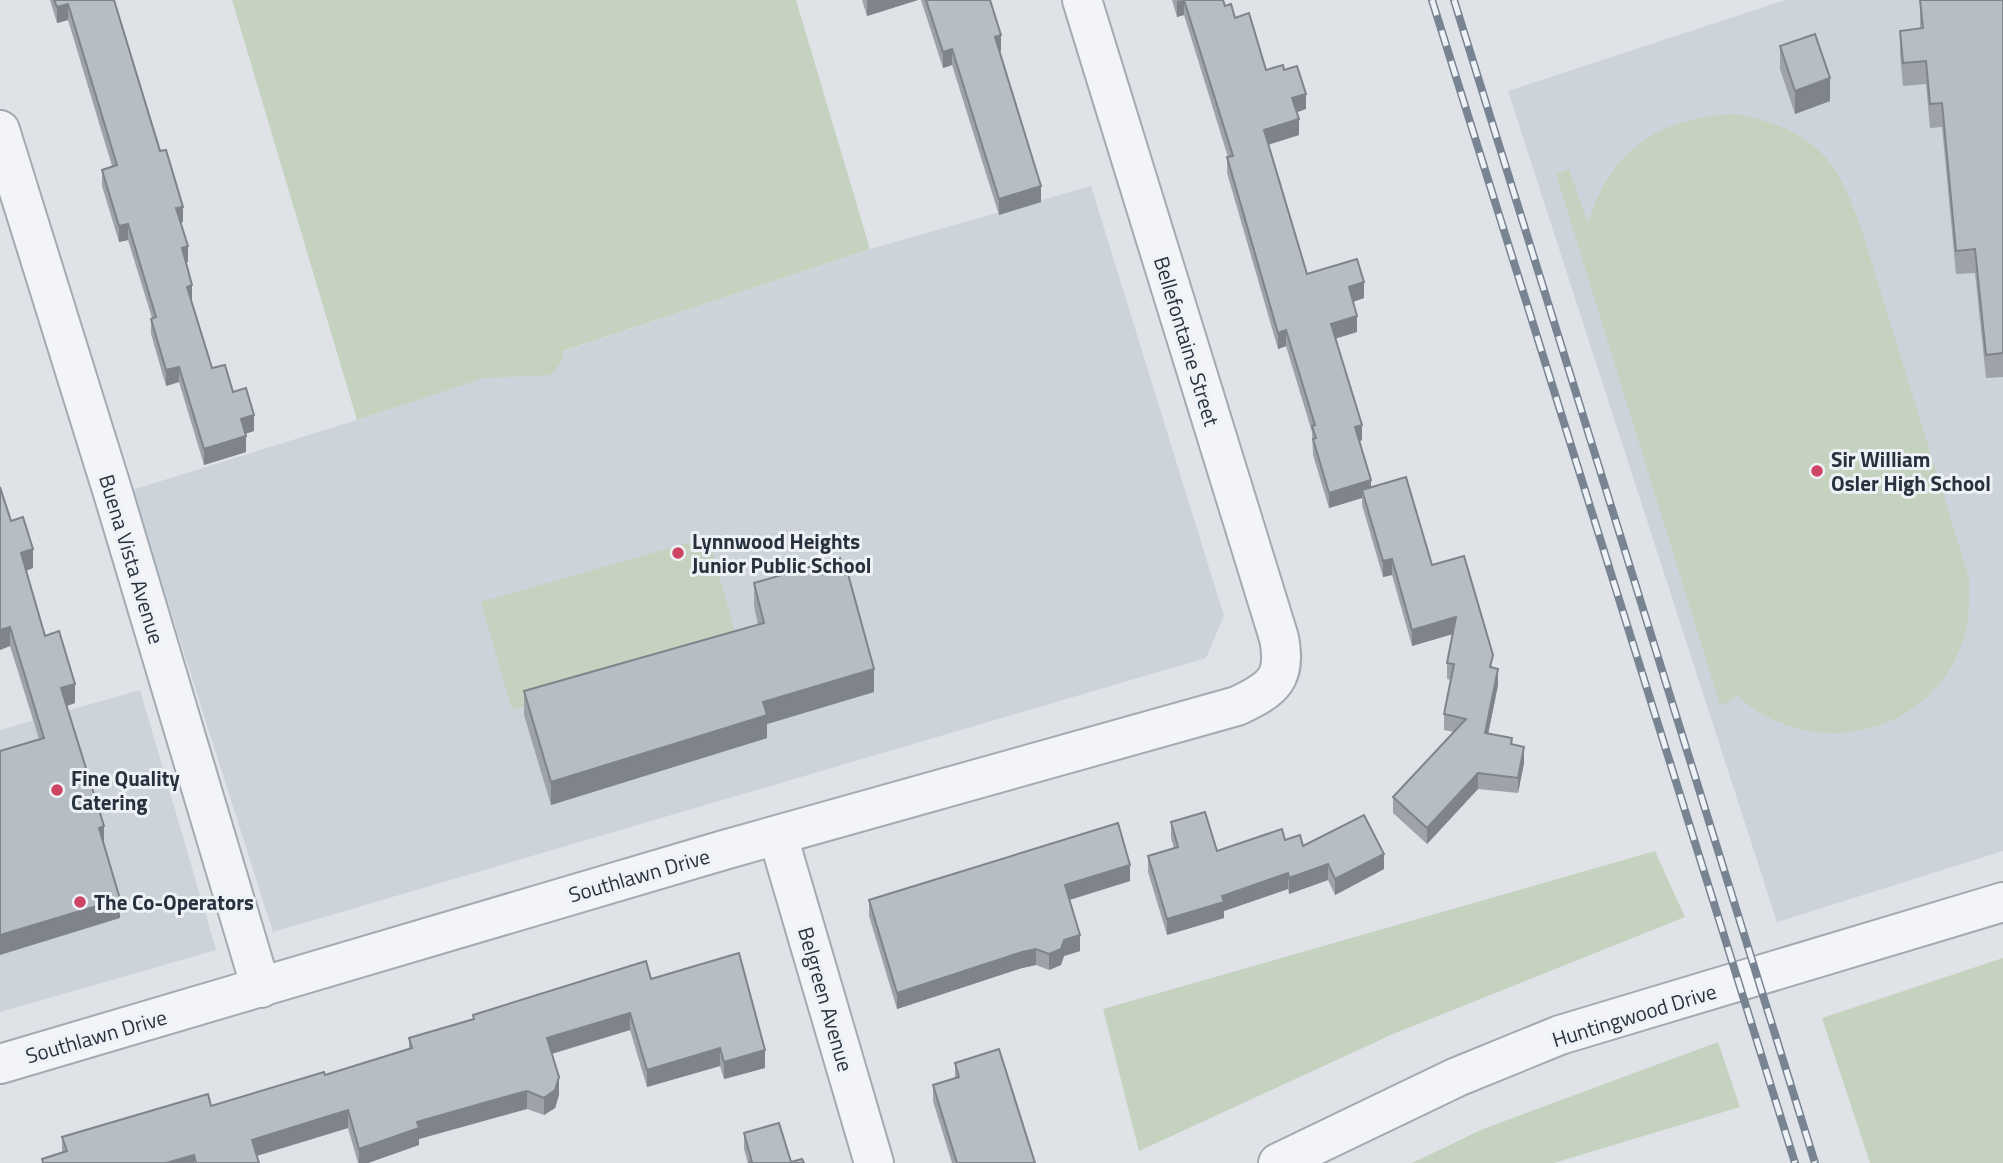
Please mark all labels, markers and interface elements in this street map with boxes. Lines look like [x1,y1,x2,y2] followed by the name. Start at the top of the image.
[1146,252,1228,430] street label: Bellefontaine Street
[1831,443,1991,499] place label: Sir William Osler High School
[1809,463,1825,479] marker: Sir William Osler High School
[91,470,173,648] street label: Buena Vista Avenue
[692,525,872,581] place label: Lynnwood Heights Junior Public School
[670,545,686,561] marker: Lynnwood Heights Junior Public School
[71,762,180,818] place label: Fine Quality Catering
[49,782,65,798] marker: Fine Quality Catering
[565,840,713,910] street label: Southlawn Drive
[94,886,254,918] place label: The Co-Operators
[72,894,88,910] marker: The Co-Operators
[790,923,862,1075] street label: Belgreen Avenue
[1548,975,1720,1055] street label: Huntingwood Drive
[22,1001,170,1071] street label: Southlawn Drive

